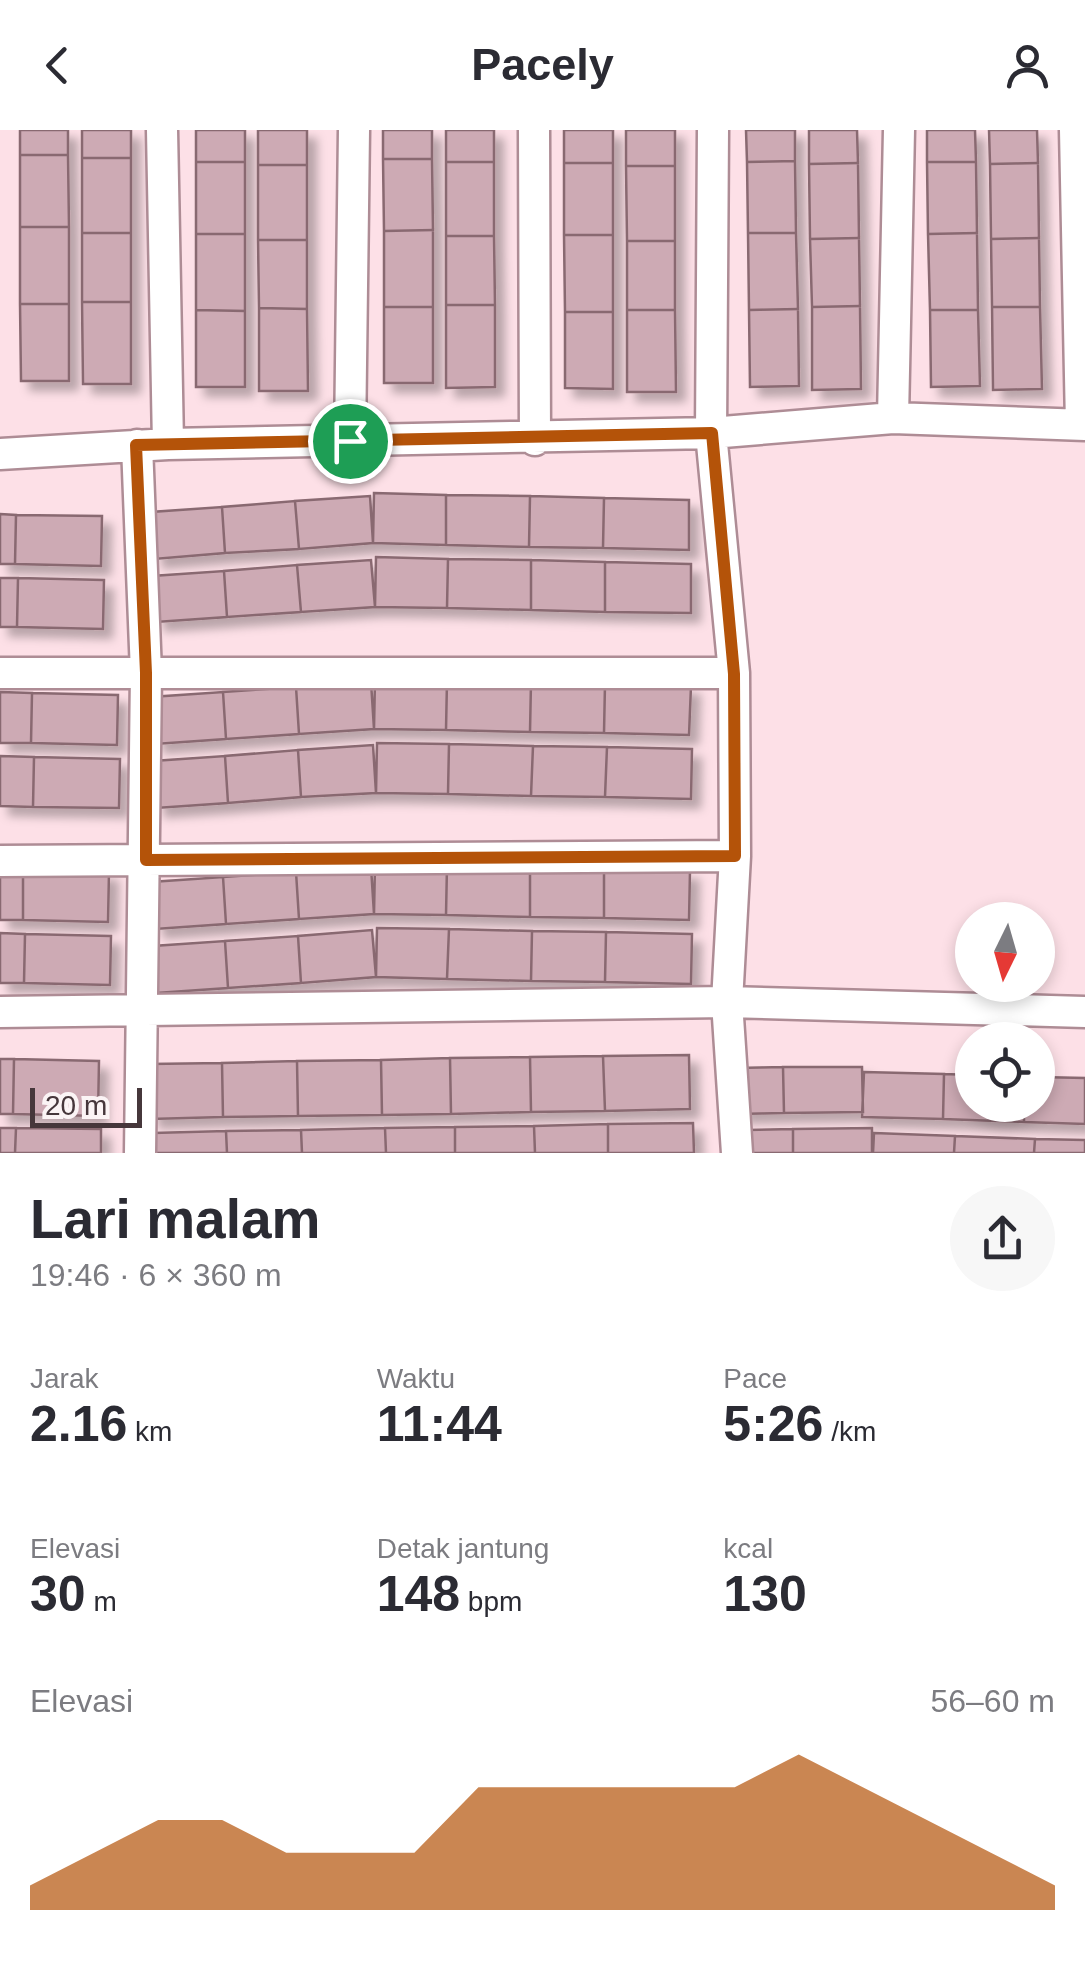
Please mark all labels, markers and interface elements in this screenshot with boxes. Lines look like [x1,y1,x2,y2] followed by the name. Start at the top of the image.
[30,38,85,93] icon: back
[1000,38,1055,93] icon: person
[471,39,614,90] text: Pacely
[308,399,393,484] pin
[323,414,378,469] icon: arrive
[955,902,1055,1002] north arrow
[955,902,1055,1122] map controls
[955,1022,1055,1122] button: locate
[30,1083,142,1128] scale bar
[45,1090,107,1121] text: 20 m
[950,1186,1055,1291] button: share
[30,1188,320,1250] text: Lari malam
[30,1257,282,1293] text: 19:46 · 6 × 360 m
[30,1363,98,1394] text: Jarak
[377,1363,455,1394] text: Waktu
[723,1363,787,1394] text: Pace
[30,1396,127,1452] text: 2.16
[377,1396,502,1452] text: 11:44
[723,1396,823,1452] text: 5:26
[127,1416,172,1447] text: km
[823,1416,876,1447] text: /km
[30,1533,120,1564] text: Elevasi
[377,1533,549,1564] text: Detak jantung
[723,1533,773,1564] text: kcal
[30,1566,86,1622] text: 30
[377,1566,460,1622] text: 148
[723,1566,807,1622] text: 130
[86,1586,117,1617] text: m
[460,1586,522,1617] text: bpm
[30,1683,133,1719] text: Elevasi
[930,1683,1055,1719] text: 56–60 m

